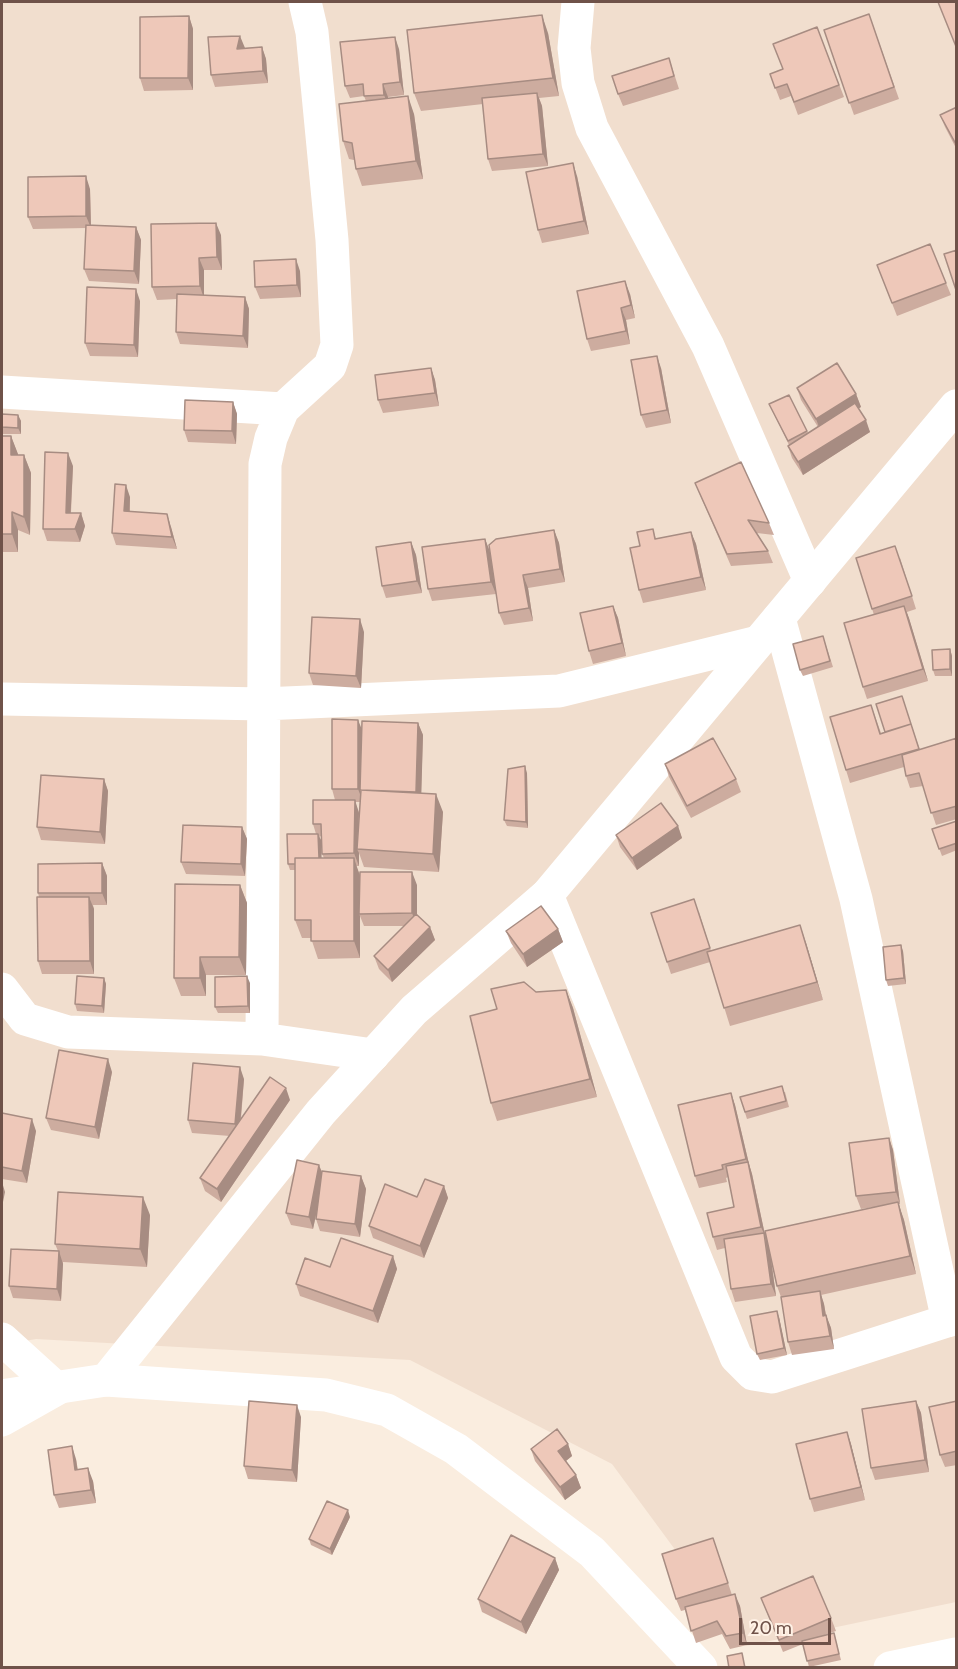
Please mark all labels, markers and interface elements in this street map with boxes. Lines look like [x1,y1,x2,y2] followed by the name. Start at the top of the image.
[742,1606,834,1644] scale bar
[750,1617,792,1639] text: 20 m

